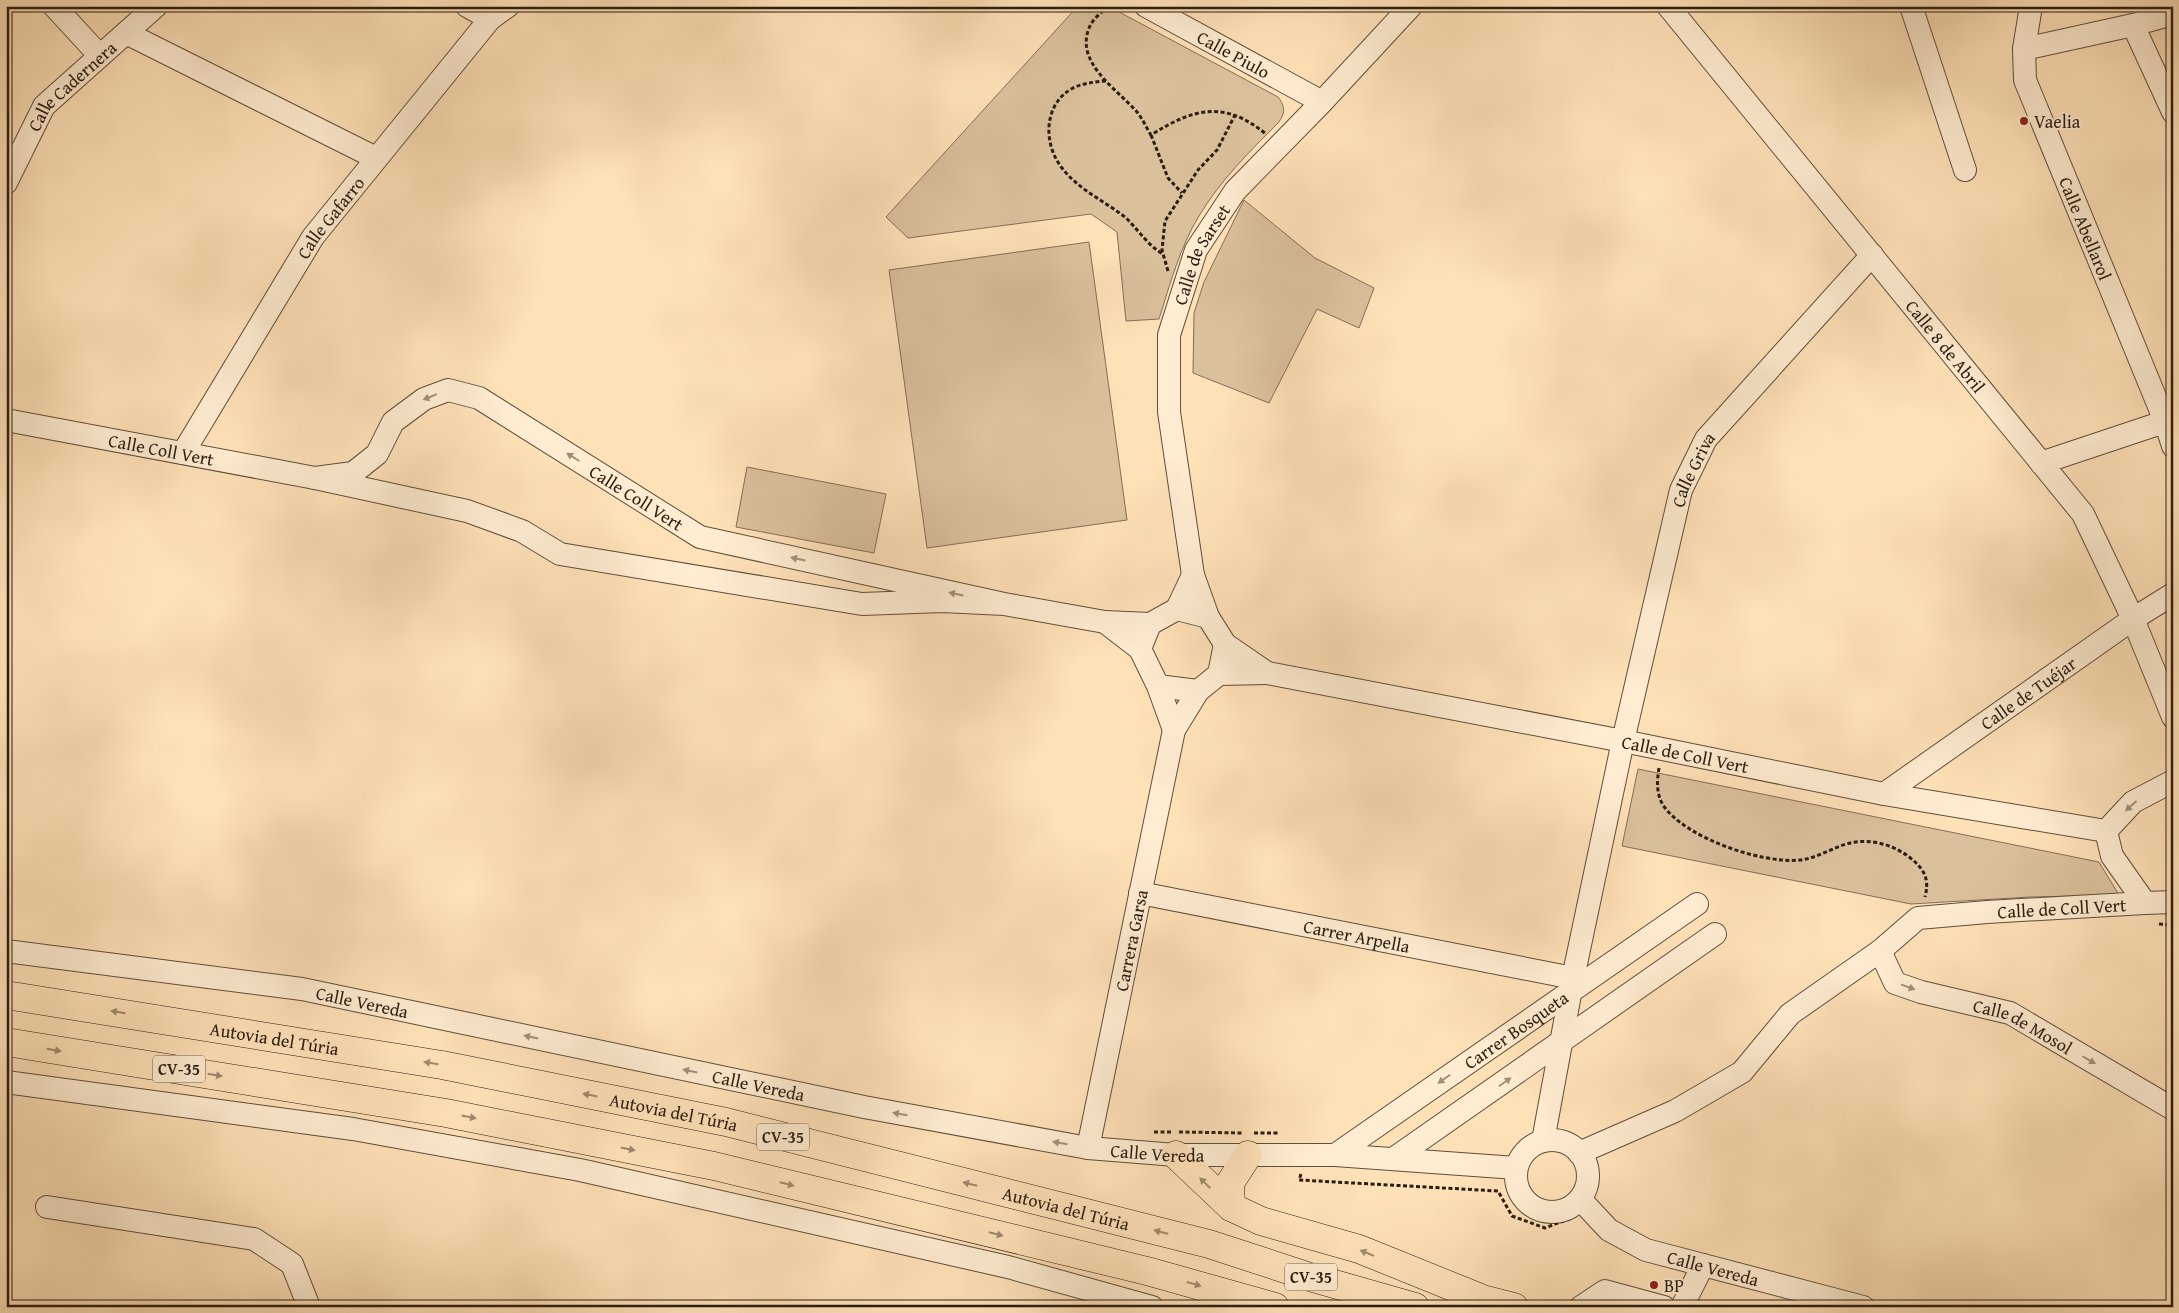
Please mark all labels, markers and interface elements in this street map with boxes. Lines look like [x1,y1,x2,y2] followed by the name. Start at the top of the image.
[1192,23,1275,85] street label: Calle Piulo
[20,34,122,136] street label: Calle Cadernera
[2034,108,2081,135] place label: Vaelia
[2018,115,2030,127] marker: Vaelia
[290,170,371,264] street label: Calle Gafarro
[2053,173,2119,284] street label: Calle Abellarol
[1166,198,1237,308] street label: Calle de Sarset
[1899,294,1992,398] street label: Calle 8 de Abril
[422,393,437,401] one-way arrow
[1664,424,1721,510] street label: Calle Griva
[106,426,217,472] street label: Calle Coll Vert
[567,452,580,462] one-way arrow
[584,457,690,537] street label: Calle Coll Vert
[790,555,805,563] one-way arrow
[949,590,964,598] one-way arrow
[1974,649,2082,736] street label: Calle de Tuéjar
[1619,728,1752,780] street label: Calle de Coll Vert
[2125,800,2137,811] one-way arrow
[1107,887,1154,994] street label: Carrera Garsa
[1997,891,2128,925] street label: Calle de Coll Vert
[1301,912,1413,959] street label: Carrer Arpella
[314,979,411,1025] street label: Calle Vereda
[1901,983,1916,991] one-way arrow
[1458,984,1574,1075] street label: Carrer Bosqueta
[1970,991,2078,1061] street label: Calle de Mosol
[109,1008,125,1016] one-way arrow
[208,1014,342,1062] street label: Autovia del Túria
[523,1033,538,1041] one-way arrow
[47,1046,63,1054] one-way arrow
[153,1056,205,1082] road number: CV-35
[2082,1056,2097,1064] one-way arrow
[422,1059,438,1067] one-way arrow
[710,1062,808,1108] street label: Calle Vereda
[682,1067,697,1075] one-way arrow
[207,1071,223,1079] one-way arrow
[1438,1074,1451,1084] one-way arrow
[1498,1077,1512,1087] one-way arrow
[607,1085,741,1138] street label: Autovia del Túria
[582,1091,598,1099] one-way arrow
[892,1110,908,1118] one-way arrow
[461,1113,477,1121] one-way arrow
[757,1124,809,1150] road number: CV-35
[1110,1136,1205,1169] street label: Calle Vereda
[1052,1139,1068,1147] one-way arrow
[621,1145,636,1153] one-way arrow
[1199,1177,1211,1189] one-way arrow
[962,1179,977,1187] one-way arrow
[1000,1179,1133,1237] street label: Autovia del Túria
[779,1180,794,1188] one-way arrow
[1154,1228,1169,1236] one-way arrow
[988,1230,1003,1238] one-way arrow
[1664,1243,1762,1293] street label: Calle Vereda
[1360,1249,1375,1256] one-way arrow
[1285,1264,1337,1290] road number: CV-35
[1664,1272,1684,1299] place label: BP
[1648,1279,1660,1291] marker: BP
[1187,1280,1202,1288] one-way arrow

